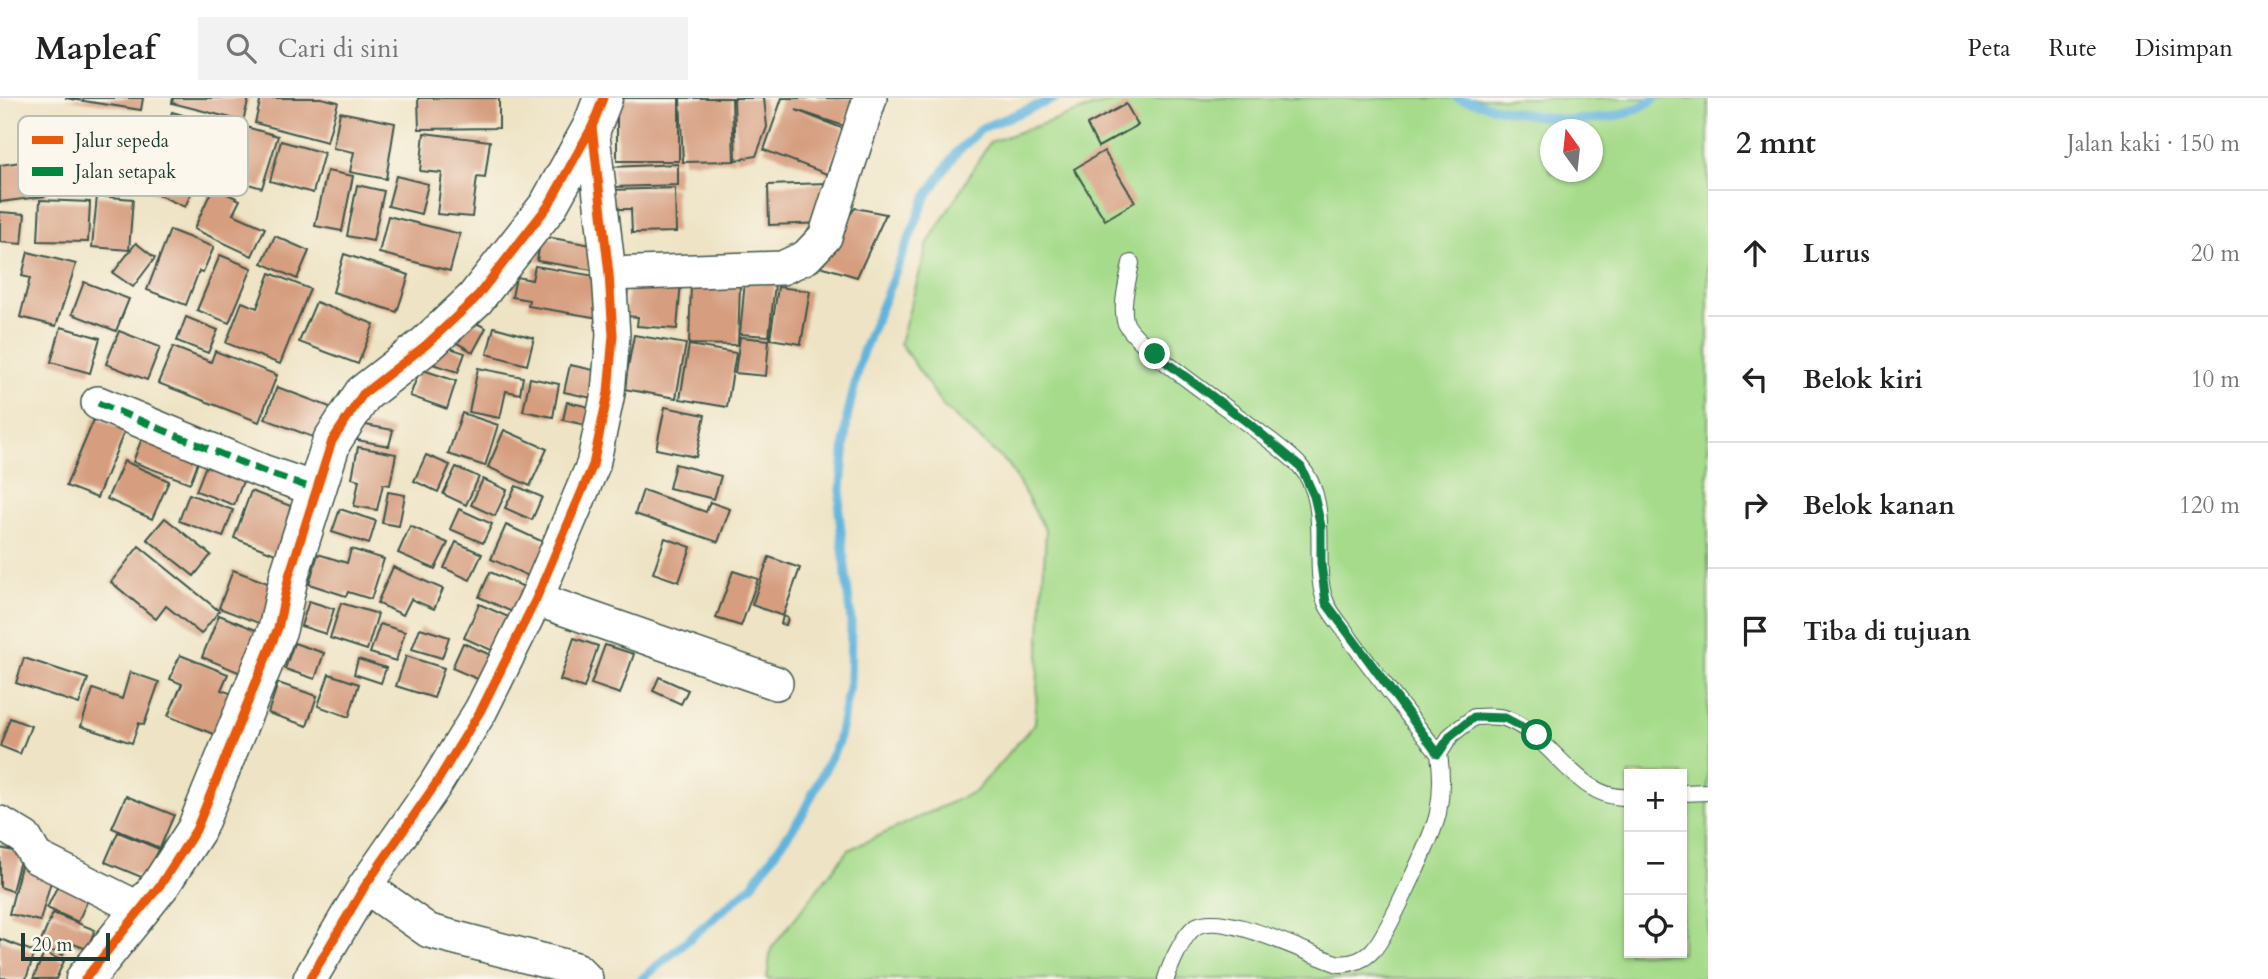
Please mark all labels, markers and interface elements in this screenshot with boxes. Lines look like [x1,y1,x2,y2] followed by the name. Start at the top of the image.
[198,17,688,80] search box
[35,26,156,71] text: Mapleaf
[222,29,260,67] icon: search
[278,31,399,66] text: Cari di sini
[1968,32,2011,65] text: Peta
[2049,32,2097,65] text: Rute
[2135,32,2233,65] text: Disimpan
[18,116,248,196] legend
[1540,119,1603,182] north arrow
[1736,123,1816,164] text: 2 mnt
[72,128,169,154] text: Jalur sepeda
[2067,128,2240,159] text: Jalan kaki · 150 m
[72,159,177,185] text: Jalan setapak
[1736,234,1774,272] icon: ahead
[1803,236,1870,271] text: Lurus
[2191,238,2240,269] text: 20 m
[1139,338,1170,369] route end
[1736,360,1774,398] icon: left
[1803,362,1923,397] text: Belok kiri
[2191,364,2240,395] text: 10 m
[1736,486,1774,524] icon: right
[1803,488,1955,523] text: Belok kanan
[2179,490,2240,521] text: 120 m
[1736,612,1774,650] icon: arrive
[1803,614,1971,649] text: Tiba di tujuan
[1521,719,1552,750] route start
[1624,769,1687,958] map controls
[1624,769,1687,832] button: +
[1624,832,1687,895] button: −
[1624,895,1687,958] button: locate
[21,930,110,962] scale bar
[32,932,73,958] text: 20 m

